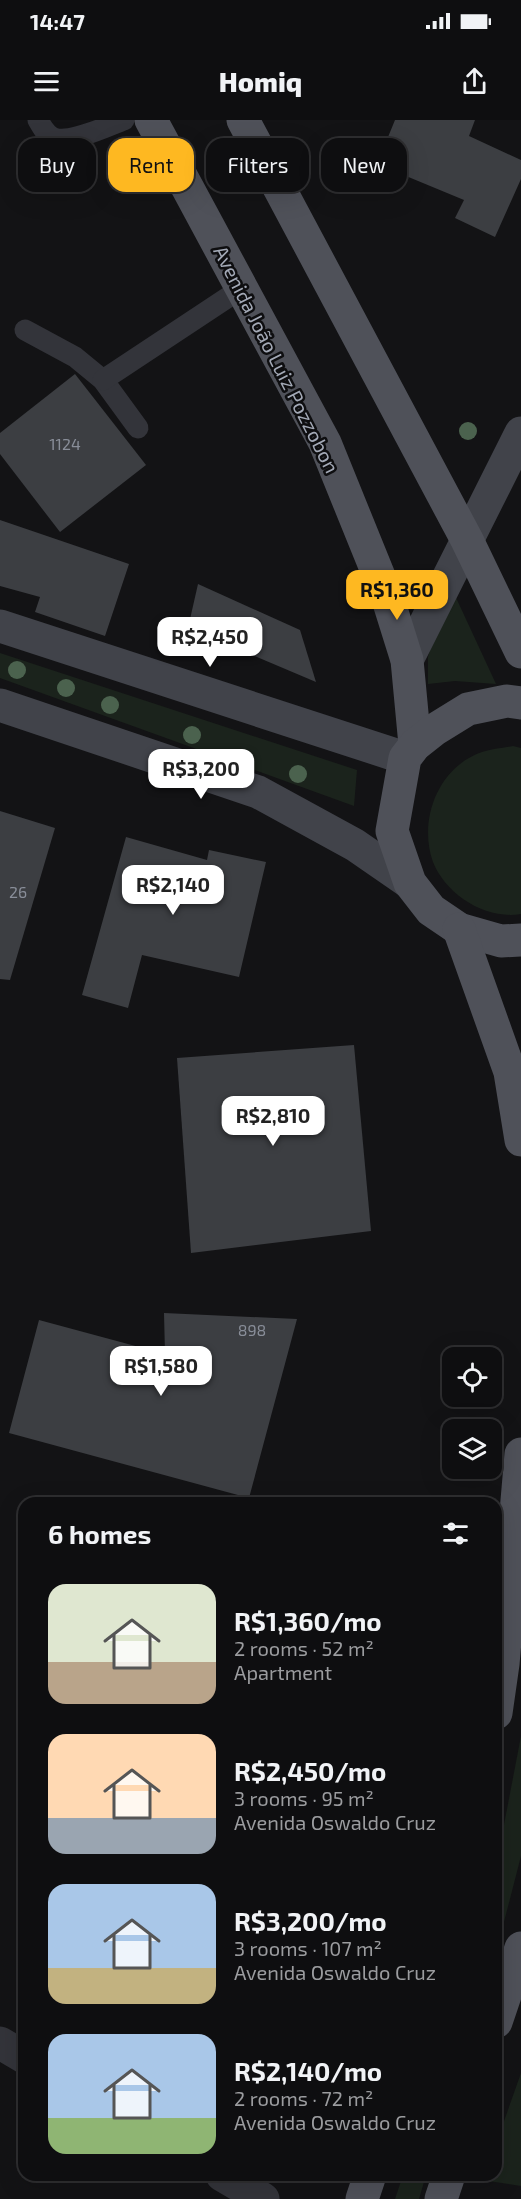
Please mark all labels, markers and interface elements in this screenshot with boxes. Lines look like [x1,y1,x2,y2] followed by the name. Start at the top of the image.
[30,8,85,34] text: 14:47
[30,65,63,98] icon: menu
[219,65,302,97] text: Homiq
[458,65,491,98] icon: share
[18,138,96,192] chip: Buy
[108,138,194,192] chip: Rent
[206,138,309,192] chip: Filters
[321,138,407,192] chip: New
[209,241,345,477] street label: Avenida João Luiz Pozzobon
[49,434,81,453] house number: 1124
[342,570,452,621] pin: R$1,360
[360,577,434,601] text: R$1,360
[155,617,265,668] pin: R$2,450
[171,624,249,648] text: R$2,450
[146,749,256,800] pin: R$3,200
[162,756,240,780] text: R$3,200
[118,865,228,916] pin: R$2,140
[136,872,210,896] text: R$2,140
[9,882,27,901] house number: 26
[218,1096,328,1147] pin: R$2,810
[236,1103,310,1127] text: R$2,810
[238,1320,266,1339] house number: 898
[106,1346,216,1397] pin: R$1,580
[442,1347,502,1479] map controls
[442,1347,502,1407] button: locate
[124,1353,198,1377] text: R$1,580
[442,1419,502,1479] button: layers
[439,1517,472,1550] icon: filters
[48,1518,151,1549] text: 6 homes
[234,1605,382,1636] text: R$1,360/mo
[96,1608,168,1680] icon: home
[234,1636,374,1660] text: 2 rooms · 52 m²
[234,1660,332,1684] text: Apartment
[234,1755,386,1786] text: R$2,450/mo
[96,1758,168,1830] icon: home
[234,1786,374,1810] text: 3 rooms · 95 m²
[234,1810,436,1834] text: Avenida Oswaldo Cruz
[234,1905,387,1936] text: R$3,200/mo
[96,1908,168,1980] icon: home
[234,1936,382,1960] text: 3 rooms · 107 m²
[234,1960,436,1984] text: Avenida Oswaldo Cruz
[234,2055,382,2086] text: R$2,140/mo
[96,2058,168,2130] icon: home
[234,2086,373,2110] text: 2 rooms · 72 m²
[234,2110,436,2134] text: Avenida Oswaldo Cruz

